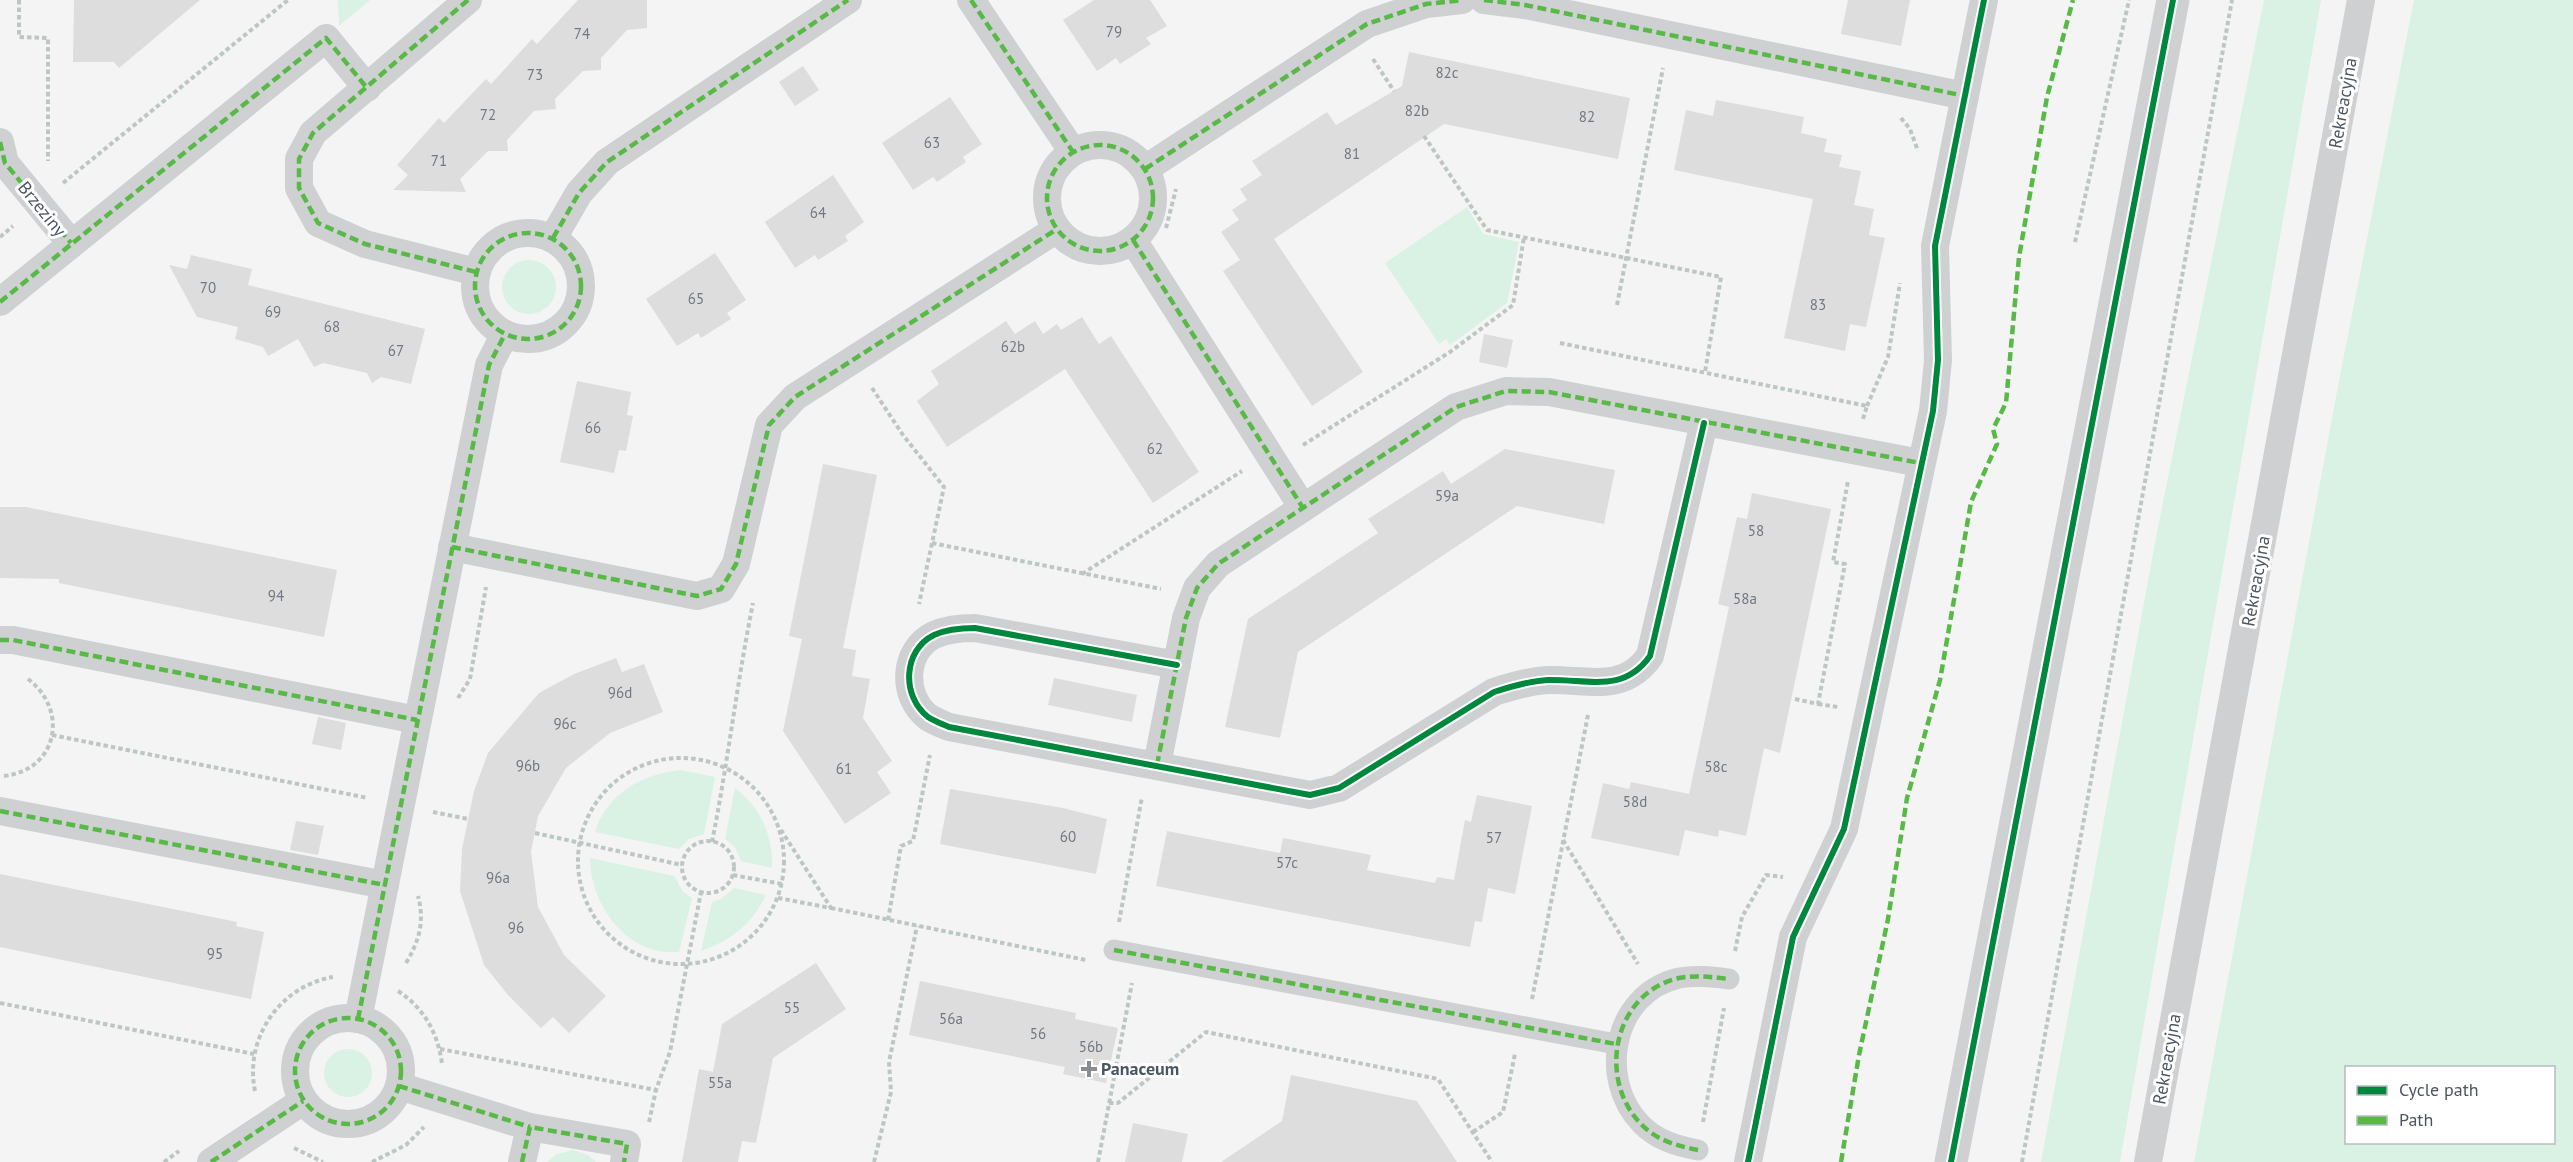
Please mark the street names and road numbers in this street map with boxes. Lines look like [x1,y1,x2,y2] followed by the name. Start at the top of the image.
[2323,56,2362,150] street label: Rekreacyjna
[13,176,72,241] street label: Brzeziny
[2236,534,2275,628] street label: Rekreacyjna
[2147,1012,2186,1106] street label: Rekreacyjna

